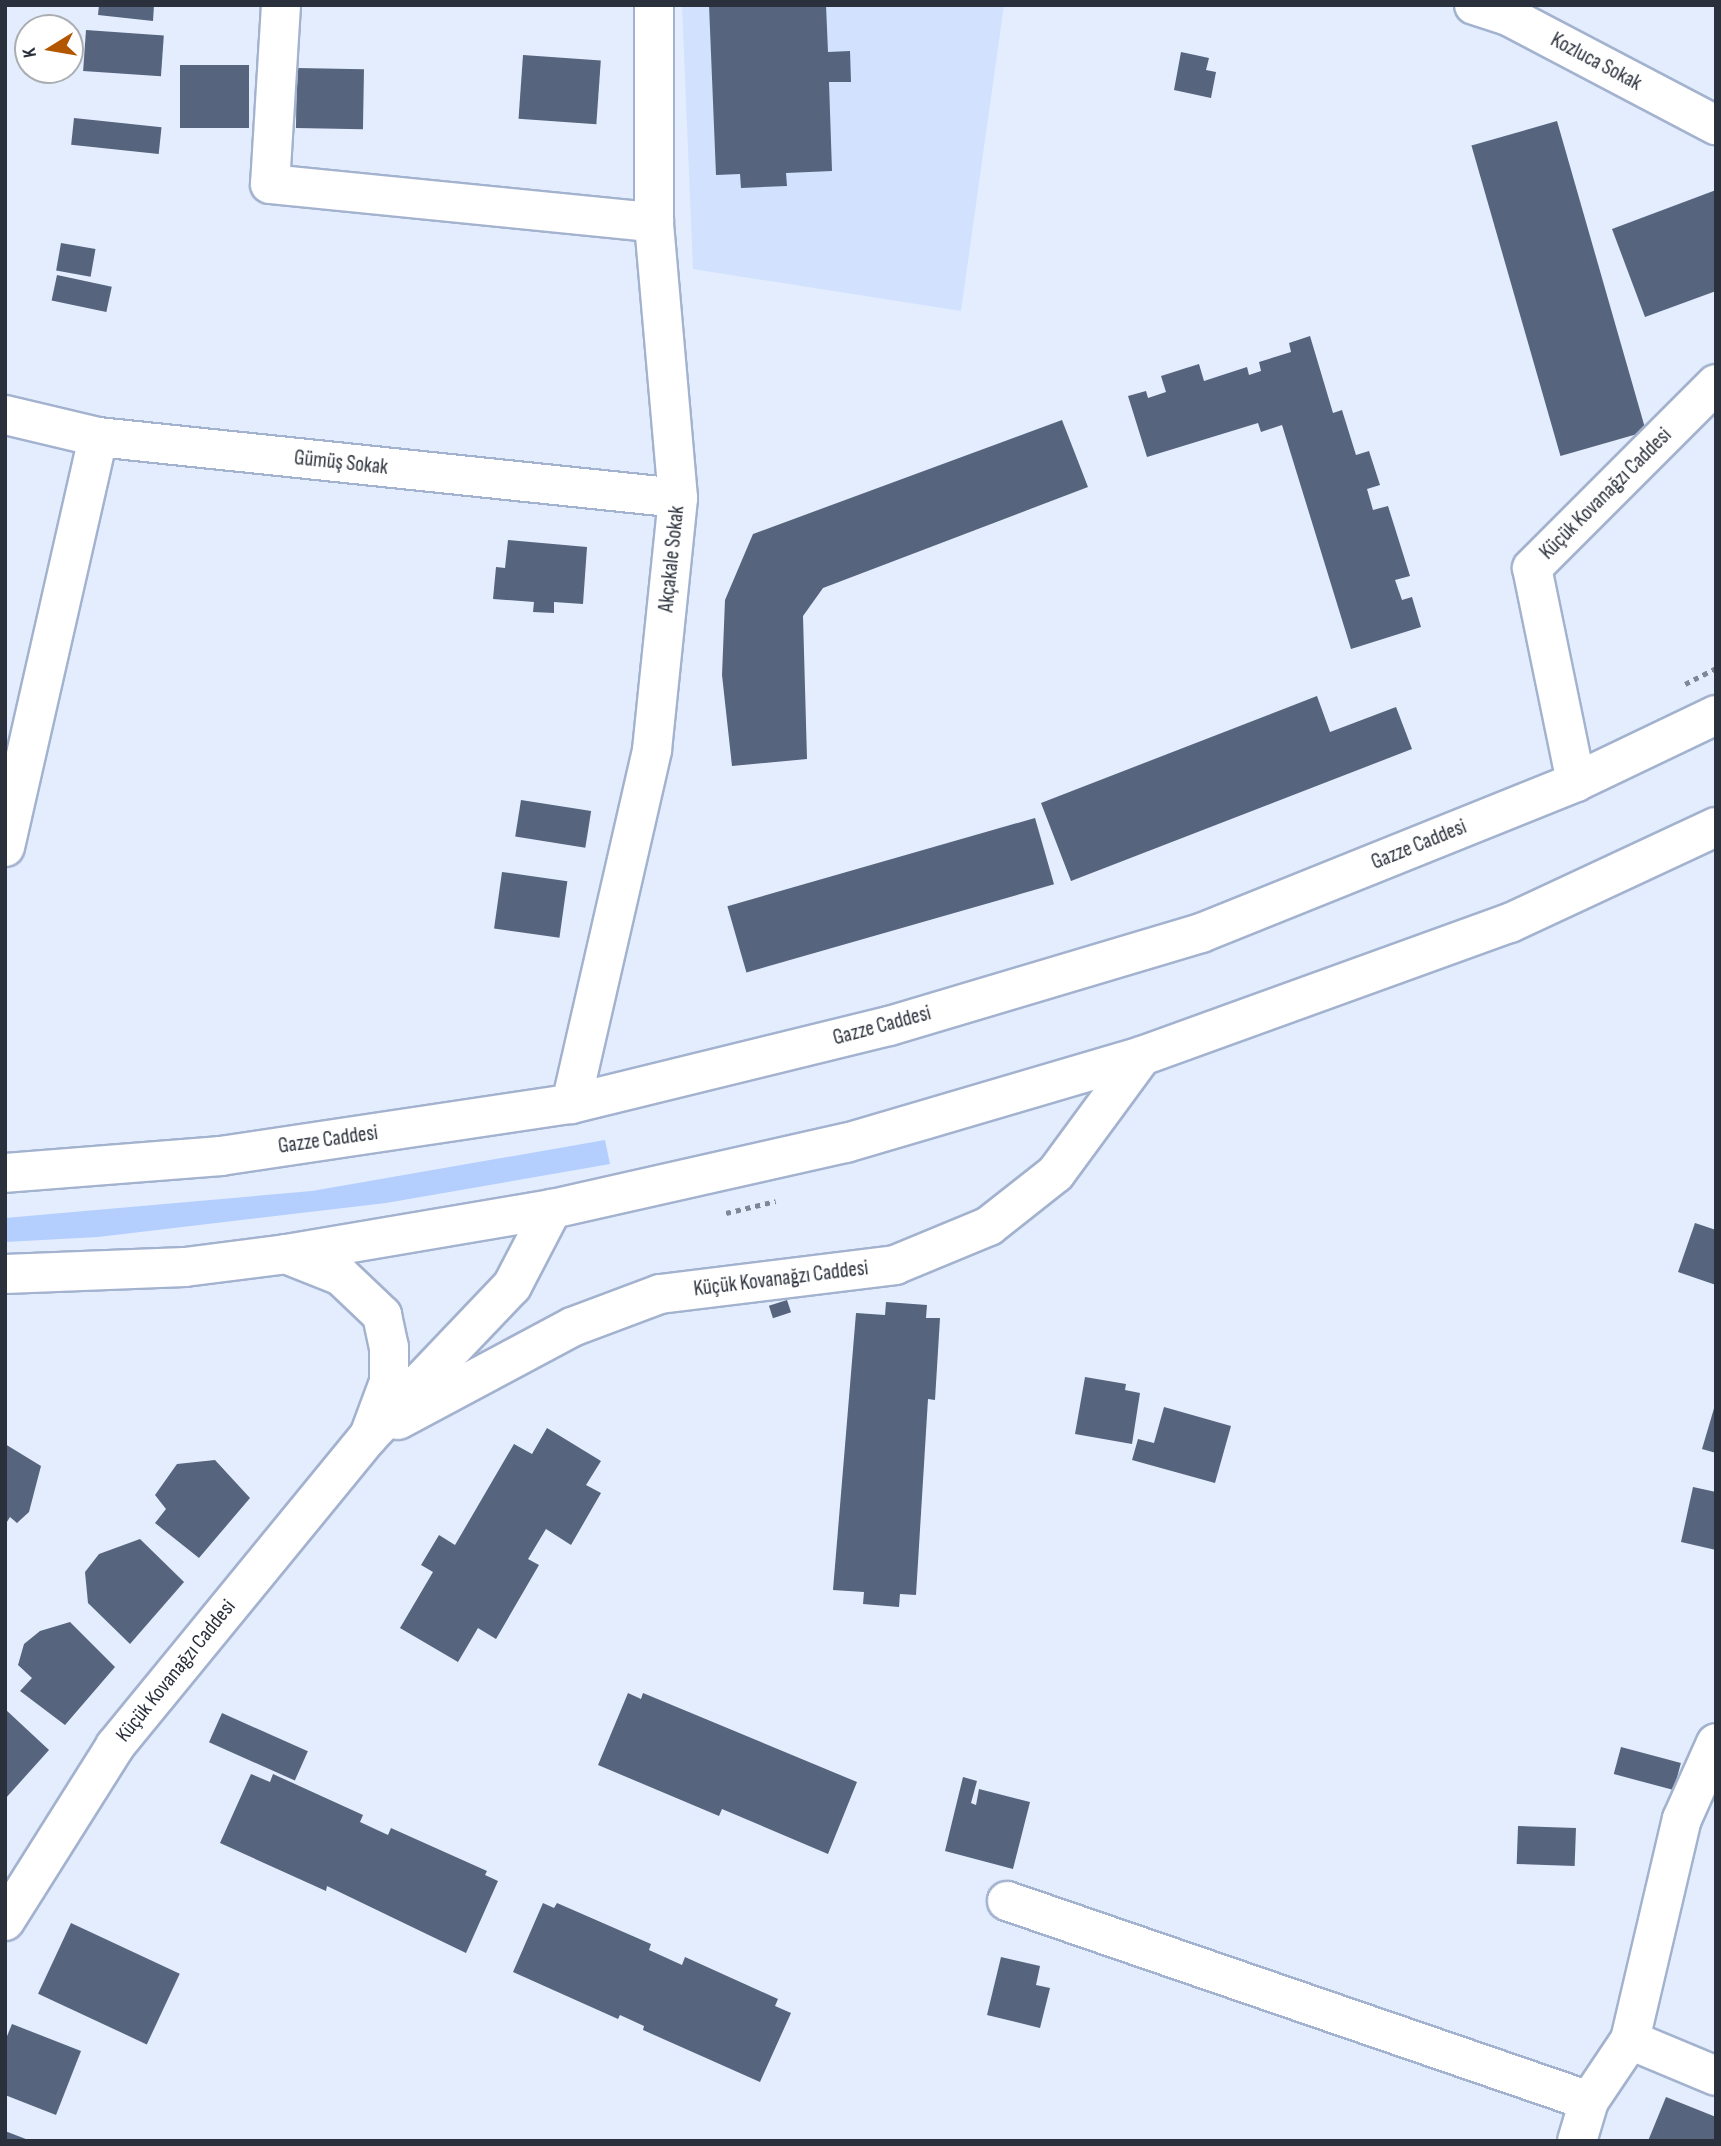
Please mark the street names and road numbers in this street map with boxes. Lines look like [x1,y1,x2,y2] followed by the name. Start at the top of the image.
[1546,28,1646,96] street label: Kozluca Sokak
[1535,423,1677,565] street label: Küçük Kovanağzı Caddesi
[293,446,389,480] street label: Gümüş Sokak
[654,505,690,613] street label: Akçakale Sokak
[1368,815,1470,875] street label: Gazze Caddesi
[830,1001,934,1051] street label: Gazze Caddesi
[277,1121,379,1159] street label: Gazze Caddesi
[692,1256,870,1302] street label: Küçük Kovanağzı Caddesi
[111,1595,241,1747] street label: Küçük Kovanağzı Caddesi

